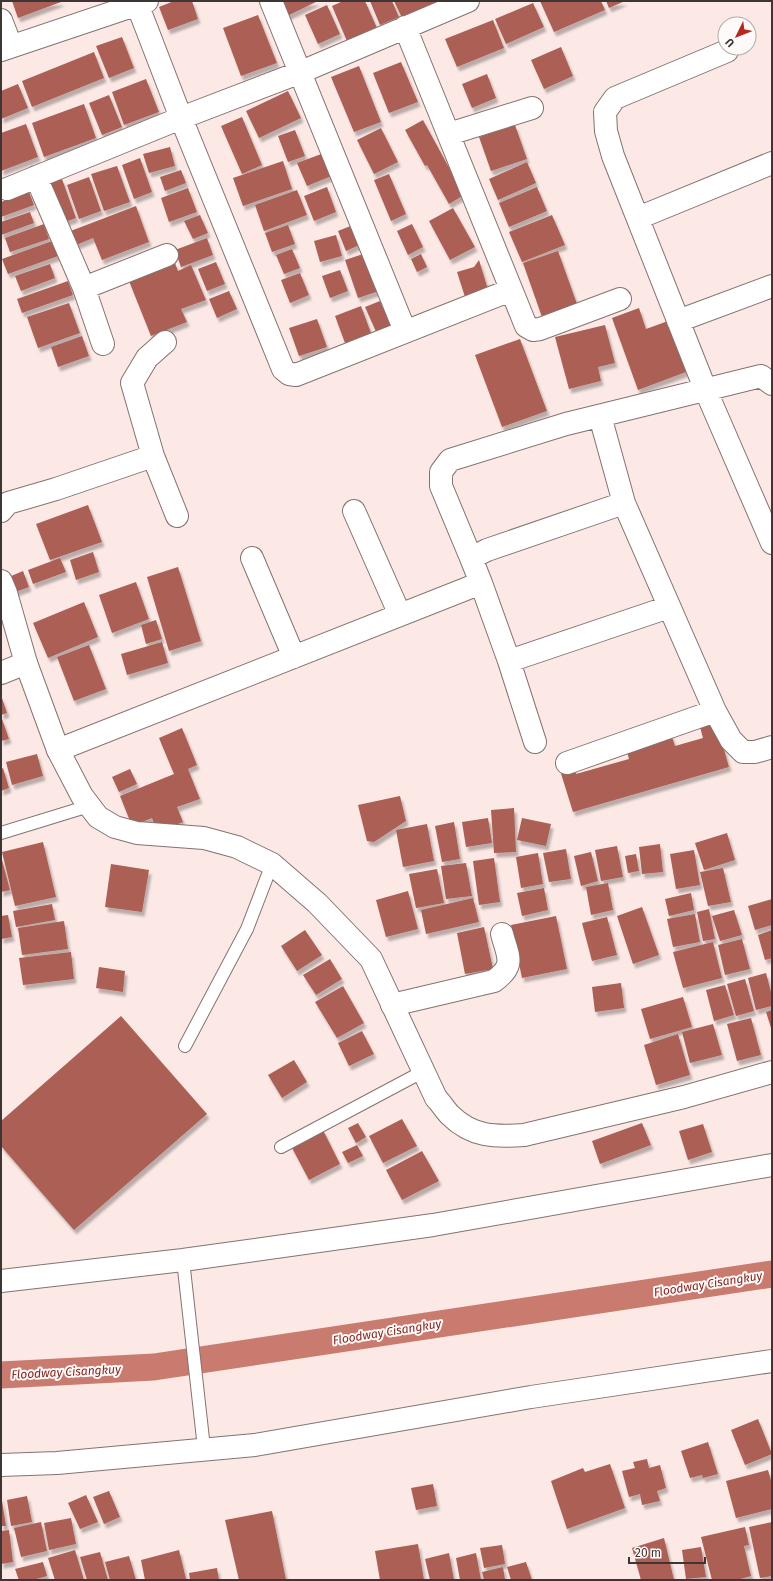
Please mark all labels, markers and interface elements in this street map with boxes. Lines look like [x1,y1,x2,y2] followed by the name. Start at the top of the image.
[717,16,757,56] north arrow
[723,35,737,50] text: U
[653,1268,764,1300] water label: Floodway Cisangkuy
[332,1316,443,1348] water label: Floodway Cisangkuy
[11,1362,122,1382] water label: Floodway Cisangkuy
[629,1539,705,1565] scale bar
[635,1546,661,1560] text: 20 m

